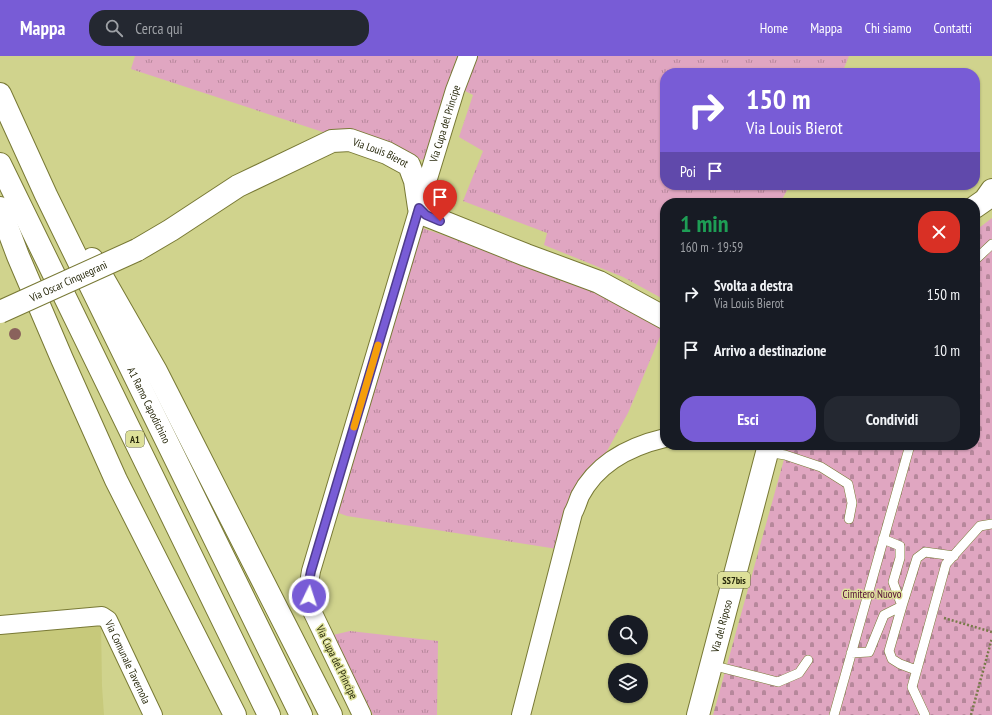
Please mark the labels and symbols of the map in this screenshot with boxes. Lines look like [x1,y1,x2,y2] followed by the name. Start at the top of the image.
[426,82,464,165] street label: Via Cupa del Principe
[350,134,411,170] street label: Via Louis Bierot
[423,180,457,221] pin
[27,258,109,305] street label: Via Oscar Cinquegrani
[125,365,173,445] street label: A1 Ramo Capodichino
[126,431,144,447] road number: A1
[718,572,750,588] road number: SS7bis
[288,575,330,617] position arrow
[843,587,902,601] park label: Cimitero Nuovo
[707,598,735,655] street label: Via del Riposo
[102,617,154,706] street label: Via Comunale Tavernola
[313,622,361,701] street label: Via Cupa del Principe

